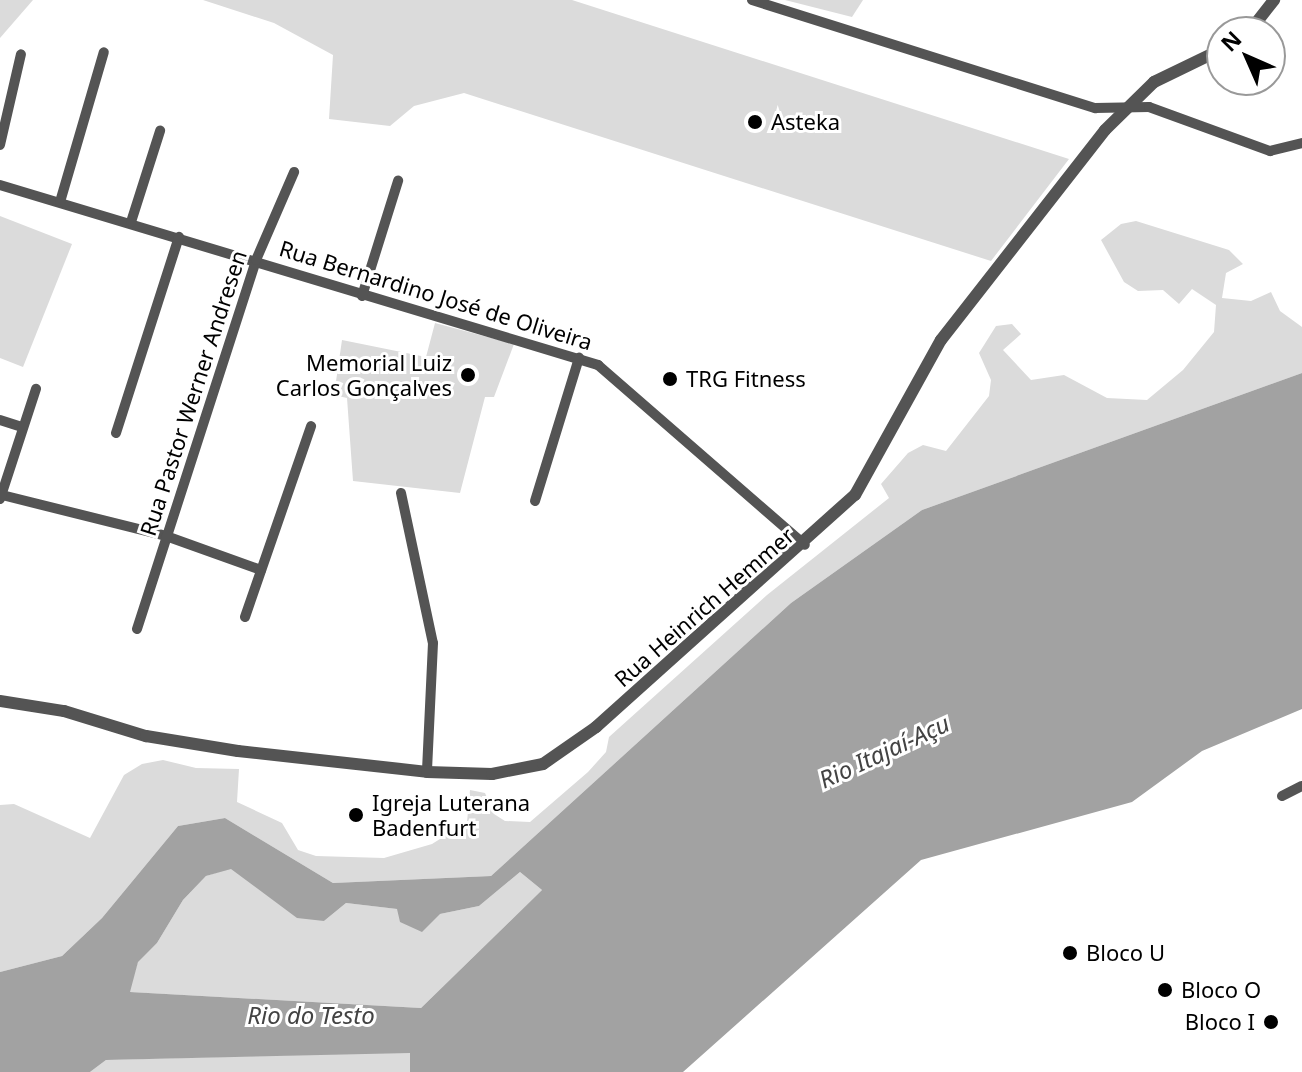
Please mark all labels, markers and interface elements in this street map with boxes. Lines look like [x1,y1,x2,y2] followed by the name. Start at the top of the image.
[1206,16,1286,96] north arrow
[1214,24,1247,57] text: N
[771,109,840,135] place label: Asteka
[746,113,764,131] marker: Asteka
[276,235,596,355] street label: Rua Bernardino José de Oliveira
[134,247,252,539] street label: Rua Pastor Werner Andresen
[276,349,452,400] place label: Memorial Luiz Carlos Gonçalves
[459,366,477,384] marker: Memorial Luiz Carlos Gonçalves
[686,366,806,392] place label: TRG Fitness
[661,370,679,388] marker: TRG Fitness
[609,522,799,692] street label: Rua Heinrich Hemmer
[814,708,954,794] water label: Rio Itajaí-Açu
[372,789,530,840] place label: Igreja Luterana Badenfurt
[347,806,365,824] marker: Igreja Luterana Badenfurt
[1086,940,1165,966] place label: Bloco U
[1061,944,1079,962] marker: Bloco U
[1181,977,1261,1003] place label: Bloco O
[1156,981,1174,999] marker: Bloco O
[247,1001,375,1029] water label: Rio do Testo
[1185,1009,1255,1035] place label: Bloco I
[1262,1013,1280,1031] marker: Bloco I

